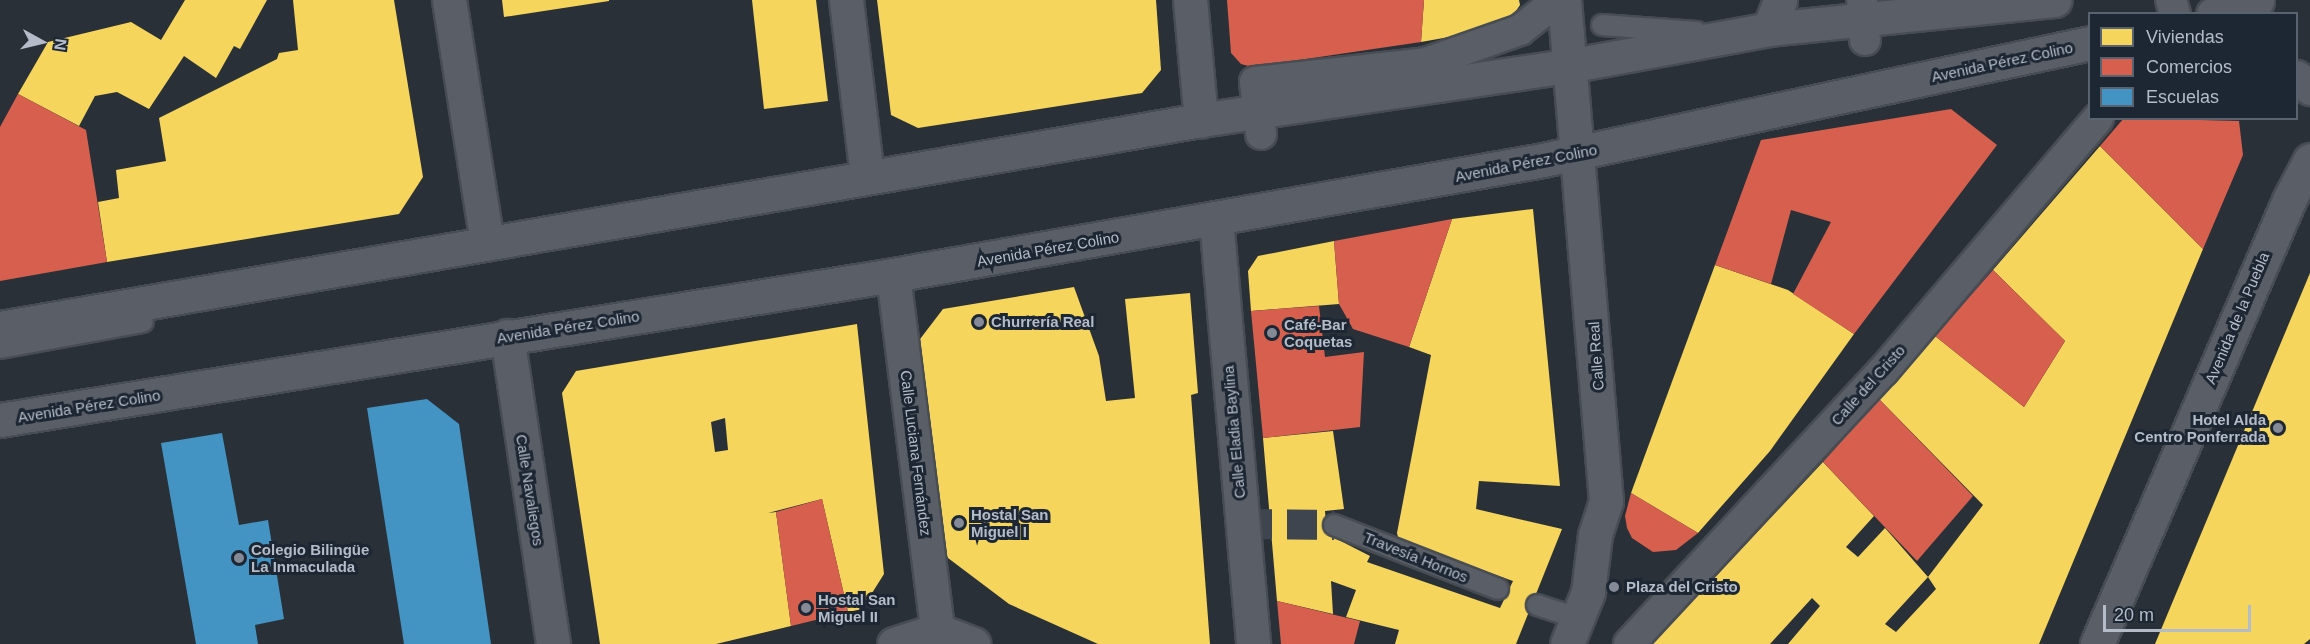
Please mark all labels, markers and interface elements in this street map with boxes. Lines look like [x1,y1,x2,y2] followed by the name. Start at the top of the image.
[12,12,72,72] north arrow
[2088,12,2298,120] legend
[2146,27,2224,47] text: Viviendas
[51,38,70,51] text: N
[1930,38,2074,86] street label: Avenida Pérez Colino
[2146,57,2232,77] text: Comercios
[2146,87,2219,107] text: Escuelas
[1454,140,1598,186] street label: Avenida Pérez Colino
[976,228,1120,270] street label: Avenida Pérez Colino
[2201,249,2273,387] street label: Avenida de la Puebla
[495,307,641,347] street label: Avenida Pérez Colino
[991,313,1094,331] place label: Churrería Real
[972,315,986,329] marker: Churrería Real
[1284,315,1352,350] place label: Café-Bar Coquetas
[1585,321,1607,391] street label: Calle Real
[1265,326,1279,340] marker: Café-Bar Coquetas
[1827,341,1909,429] street label: Calle del Cristo
[1219,365,1249,499] street label: Calle Eladia Baylina
[897,369,935,537] street label: Calle Luciana Fernández
[16,386,162,426] street label: Avenida Pérez Colino
[2134,410,2266,445] place label: Hotel Alda Centro Ponferrada
[2271,421,2285,435] marker: Hotel Alda Centro Ponferrada
[512,433,548,547] street label: Calle Navaliegos
[971,505,1049,540] place label: Hostal San Miguel I
[952,516,966,530] marker: Hostal San Miguel I
[1361,528,1471,586] street label: Travesía Hornos
[251,540,369,575] place label: Colegio Bilingüe La Inmaculada
[232,551,246,565] marker: Colegio Bilingüe La Inmaculada
[1626,578,1738,596] place label: Plaza del Cristo
[1607,580,1621,594] marker: Plaza del Cristo
[818,590,896,625] place label: Hostal San Miguel II
[2106,593,2254,631] scale bar
[799,601,813,615] marker: Hostal San Miguel II
[2114,605,2154,625] text: 20 m

